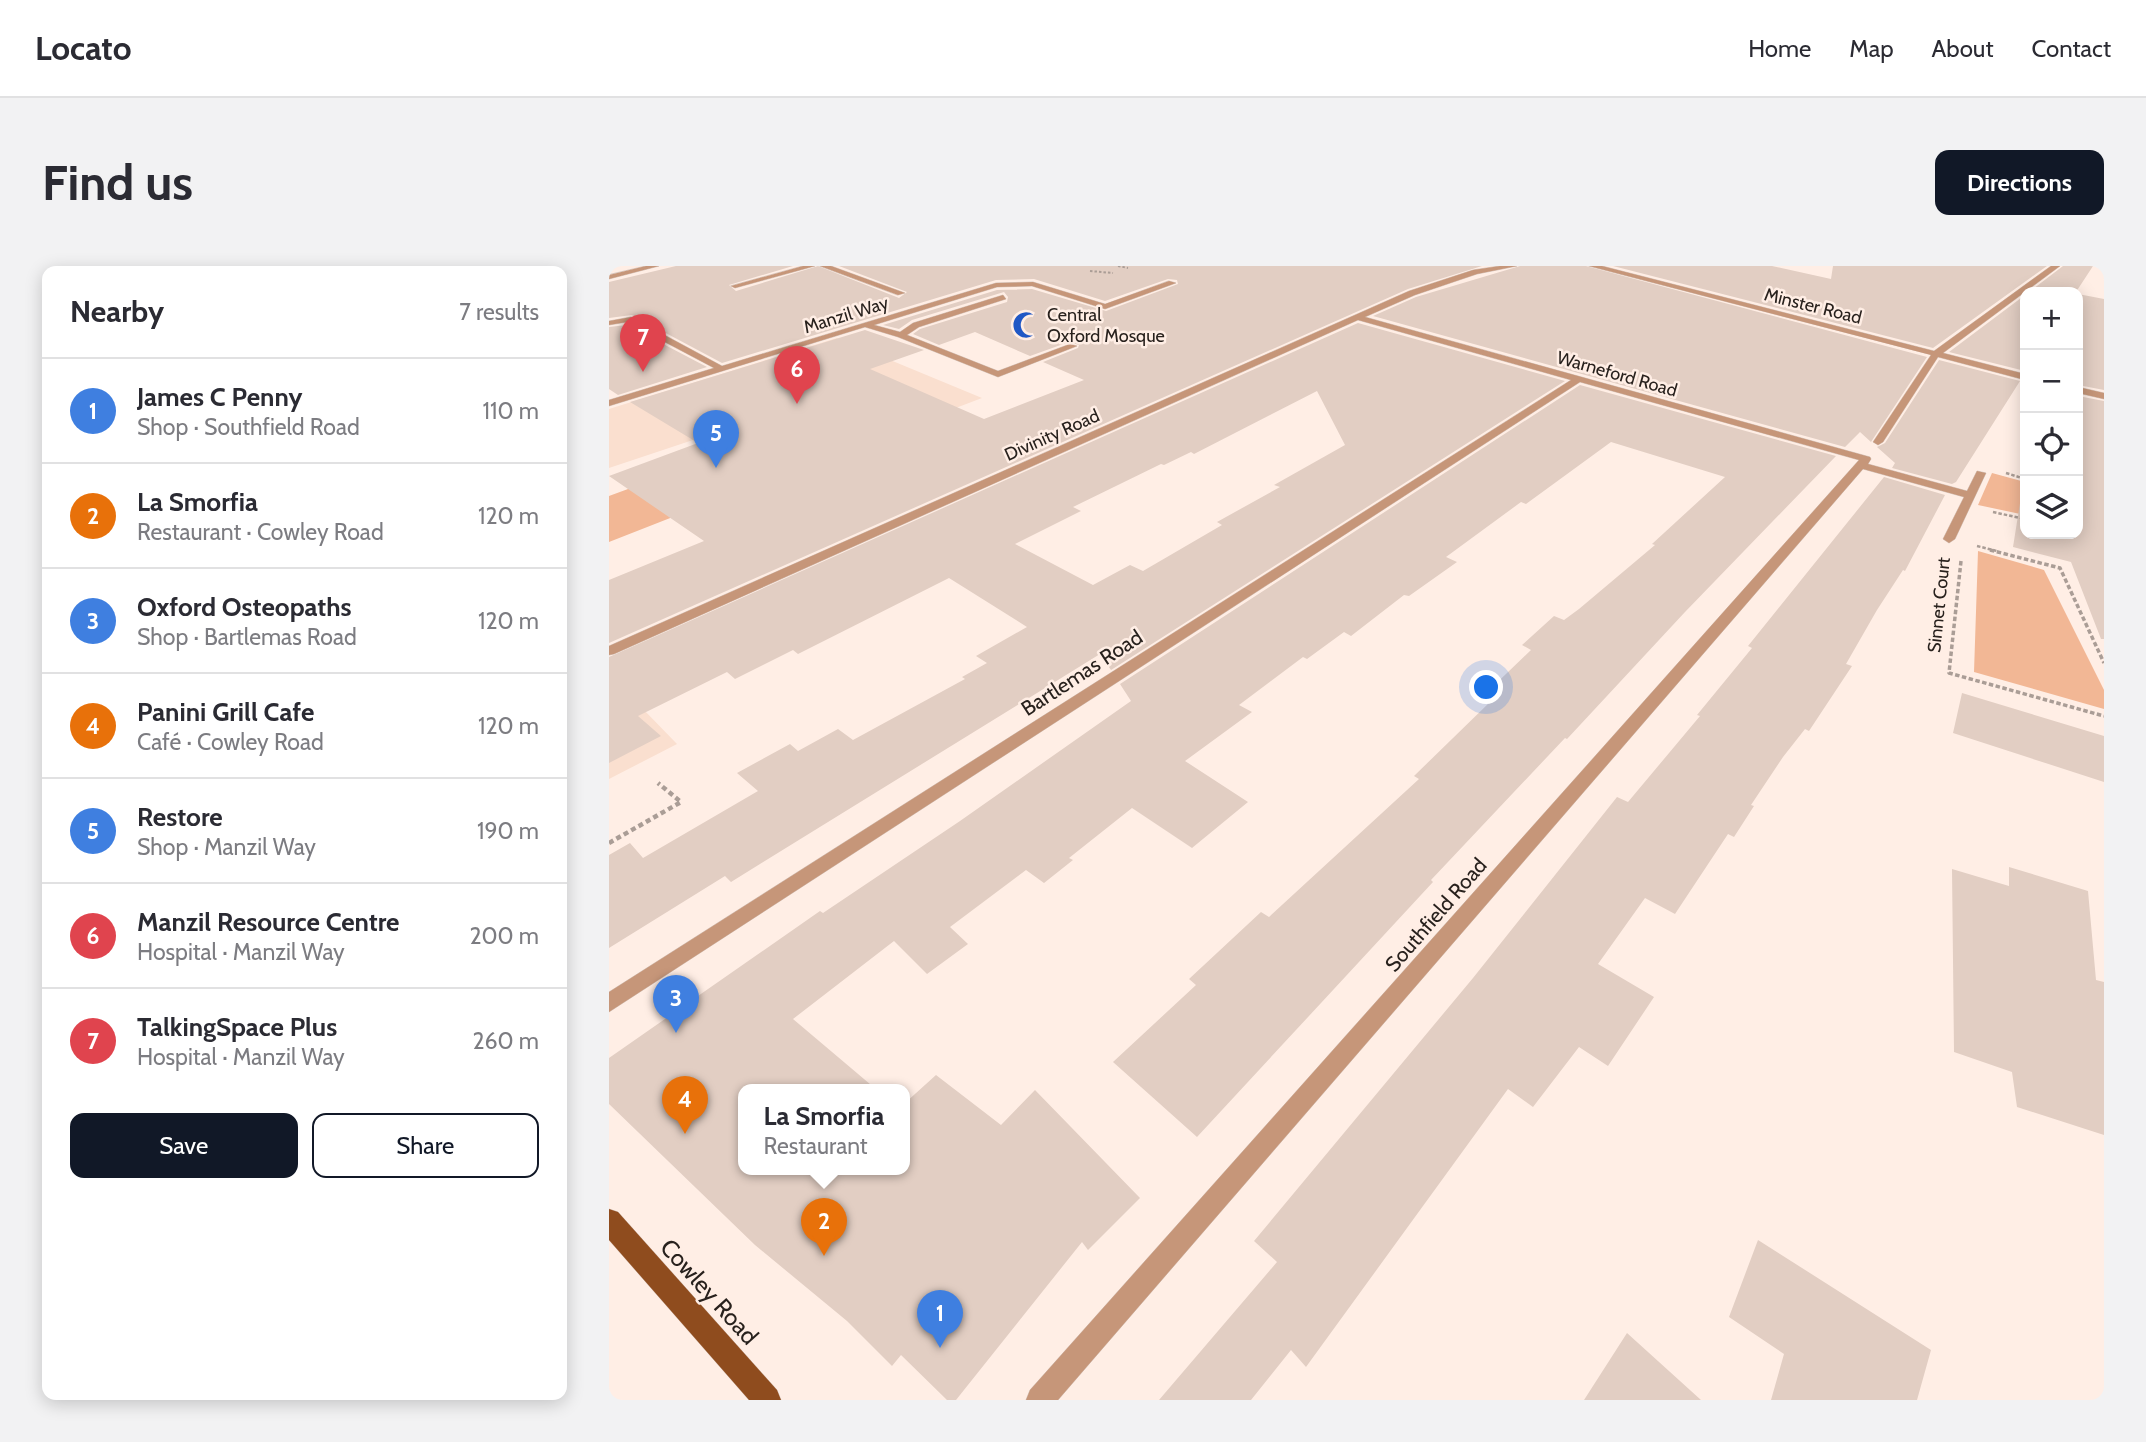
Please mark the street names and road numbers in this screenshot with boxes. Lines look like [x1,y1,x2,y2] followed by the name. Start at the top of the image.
[1762,283,1864,329] street label: Minster Road
[801,292,891,338] street label: Manzil Way
[1554,346,1680,402] street label: Warneford Road
[1001,404,1103,466] street label: Divinity Road
[1923,556,1955,654] street label: Sinnet Court
[1016,624,1147,721] street label: Bartlemas Road
[1380,853,1492,976] street label: Southfield Road
[654,1233,764,1350] street label: Cowley Road

